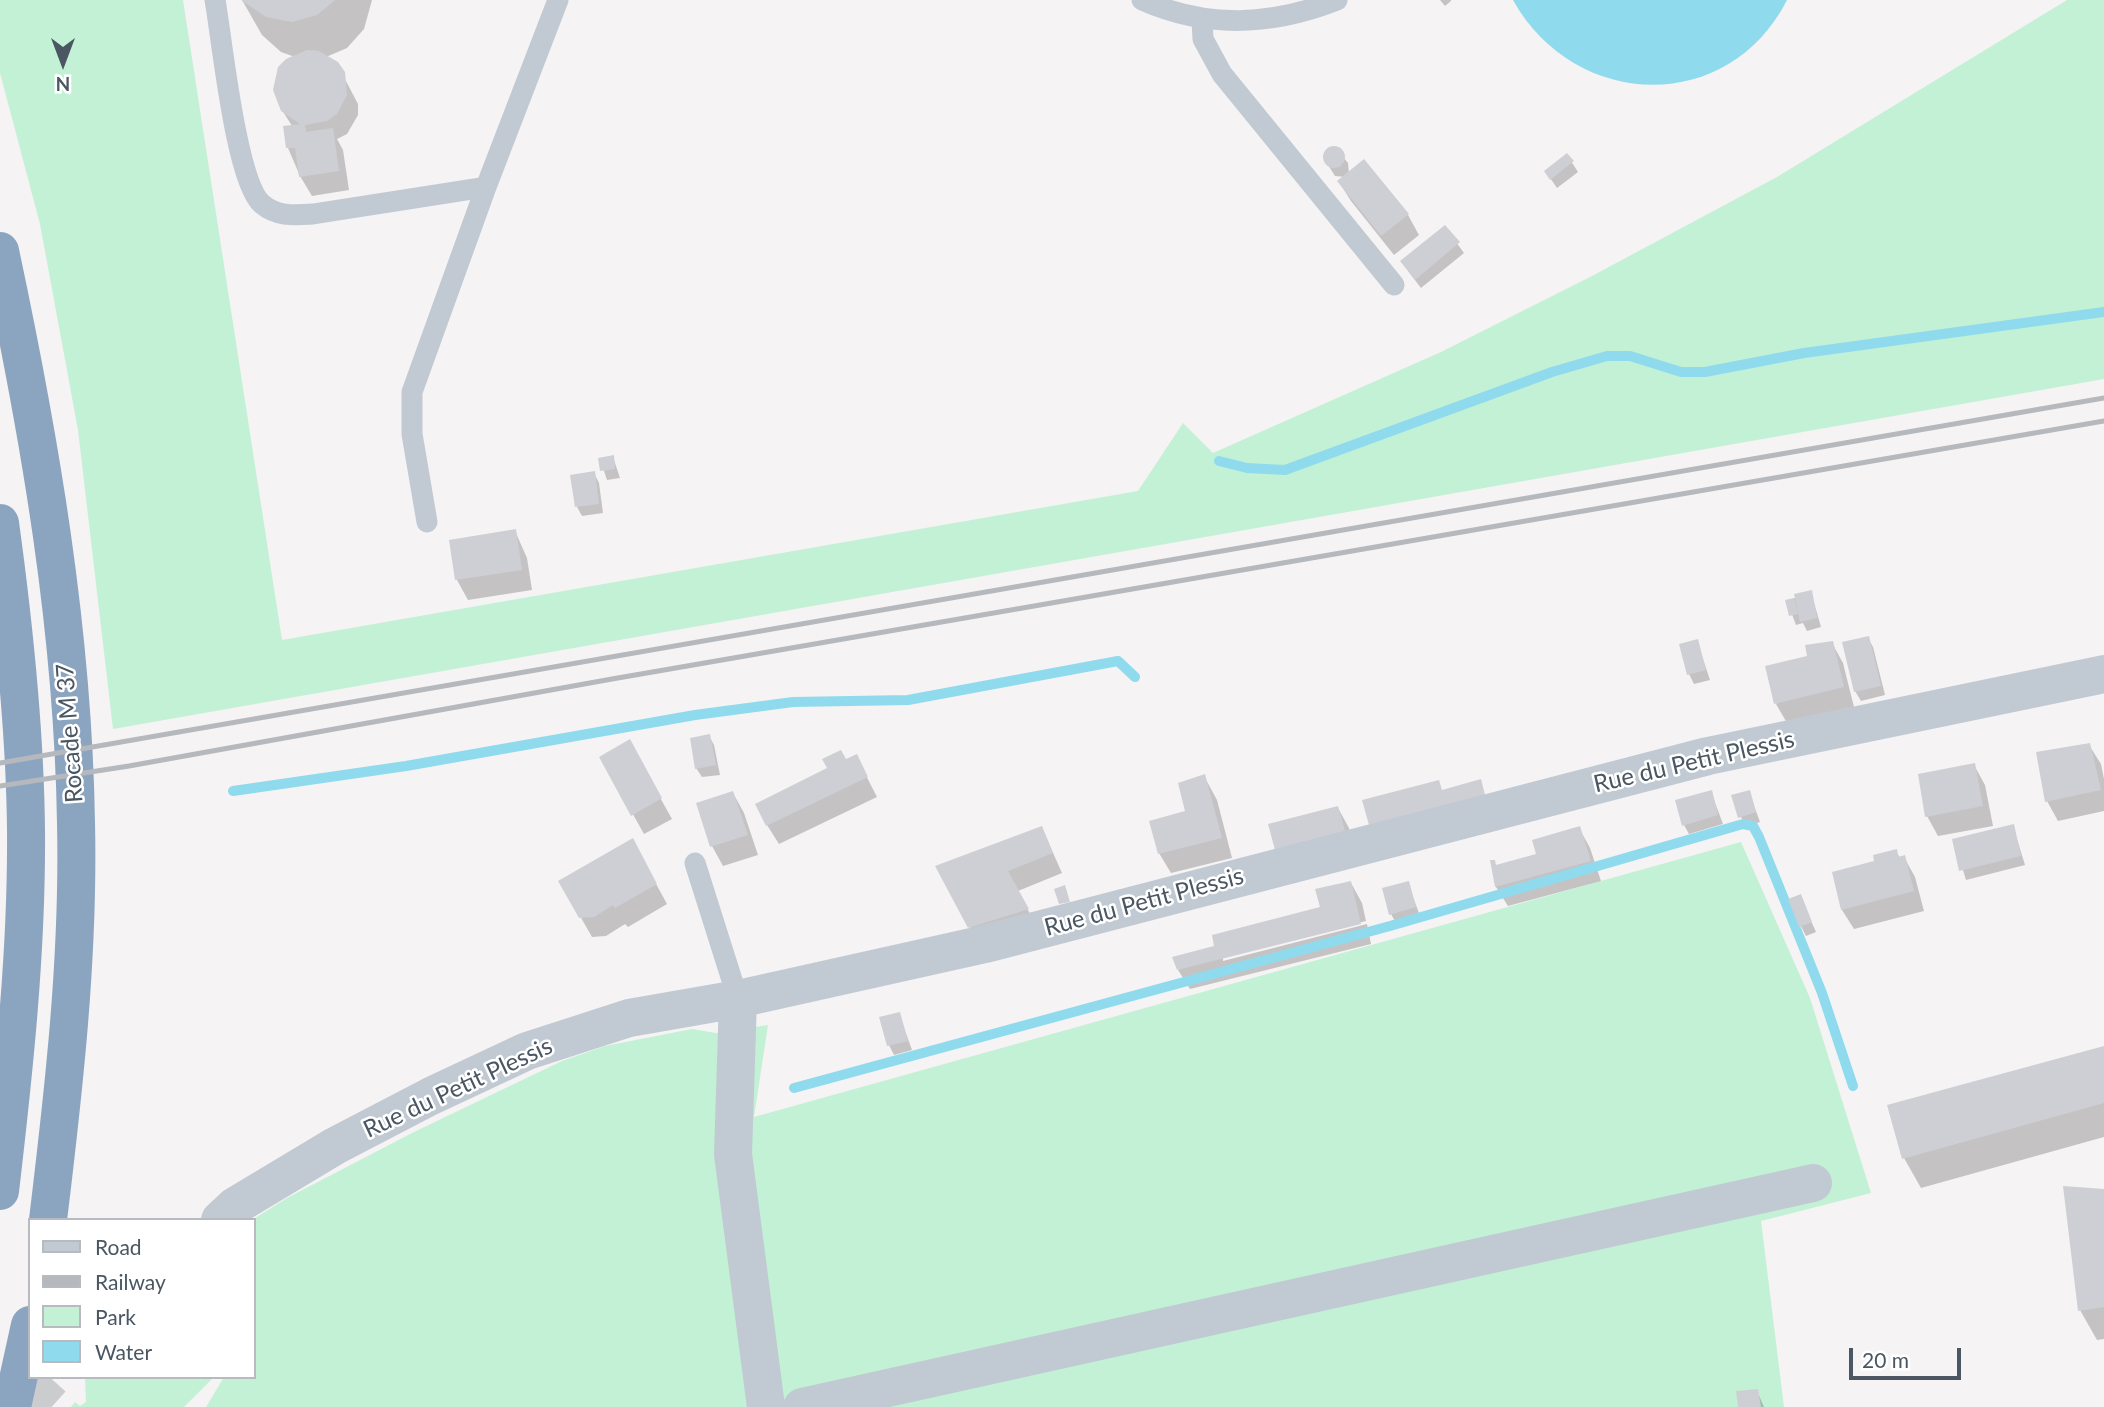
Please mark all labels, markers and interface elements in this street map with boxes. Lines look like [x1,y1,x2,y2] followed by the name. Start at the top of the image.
[28,28,98,98] north arrow
[56,73,70,96] text: N
[51,662,89,804] street label: Rocade M 37
[1591,725,1797,799] street label: Rue du Petit Plessis
[1041,862,1247,942] street label: Rue du Petit Plessis
[359,1032,557,1144] street label: Rue du Petit Plessis
[28,1218,256,1379] legend
[95,1234,142,1259] text: Road
[95,1269,166,1294] text: Railway
[95,1304,136,1329] text: Park
[1852,1334,1964,1378] scale bar
[95,1339,152,1364] text: Water
[1862,1347,1909,1372] text: 20 m

